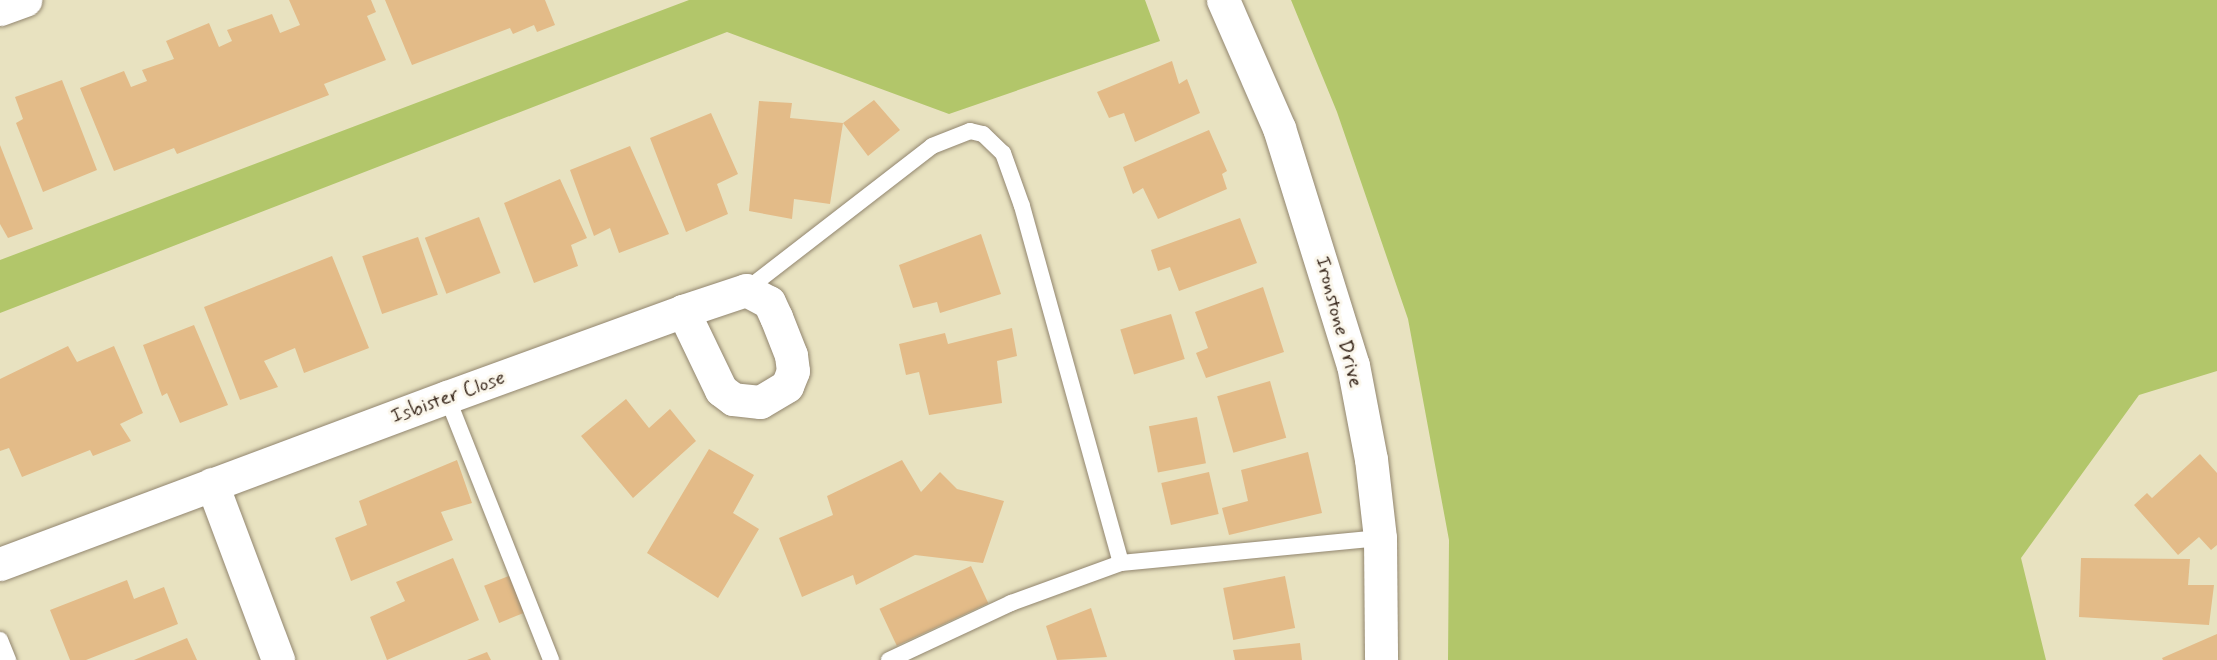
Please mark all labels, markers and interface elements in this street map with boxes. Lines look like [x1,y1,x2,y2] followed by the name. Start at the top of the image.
[1310,254,1368,390] street label: Ironstone Drive
[386,364,510,430] street label: Isbister Close

